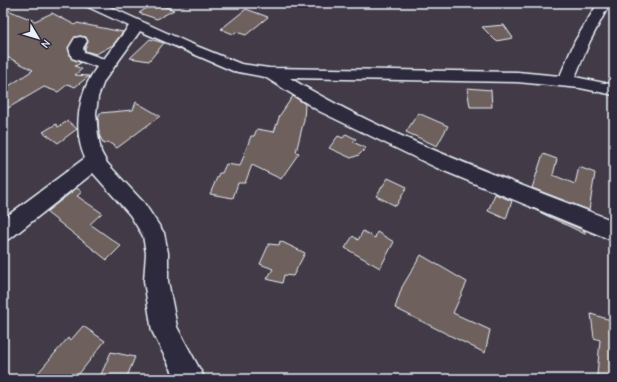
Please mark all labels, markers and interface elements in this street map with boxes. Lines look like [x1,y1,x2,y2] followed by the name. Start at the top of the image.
[18,18,58,58] north arrow
[38,37,53,51] text: N

